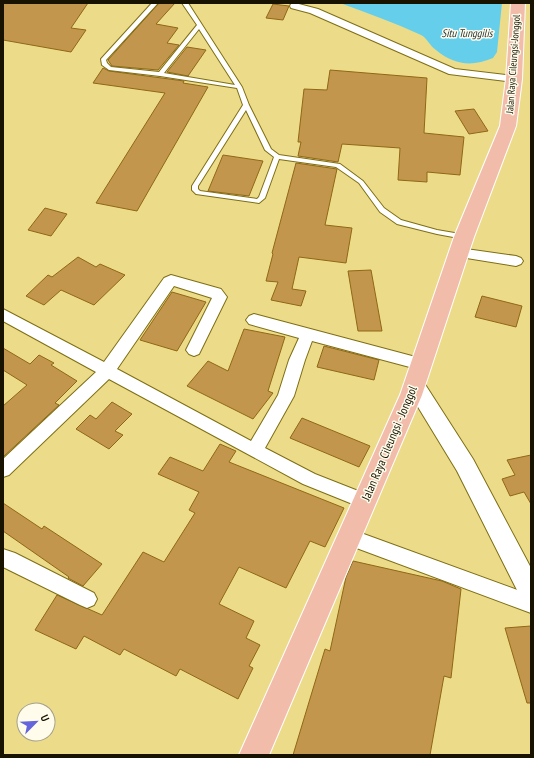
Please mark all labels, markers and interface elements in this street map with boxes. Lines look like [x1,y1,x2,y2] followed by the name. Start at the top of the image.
[503,13,523,115] street label: Jalan Raya Cileungsi-Jonggol
[441,26,494,40] water label: Situ Tunggilis
[358,383,420,503] street label: Jalan Raya Cileungsi - Jonggol
[16,702,56,742] north arrow
[38,712,53,724] text: U

